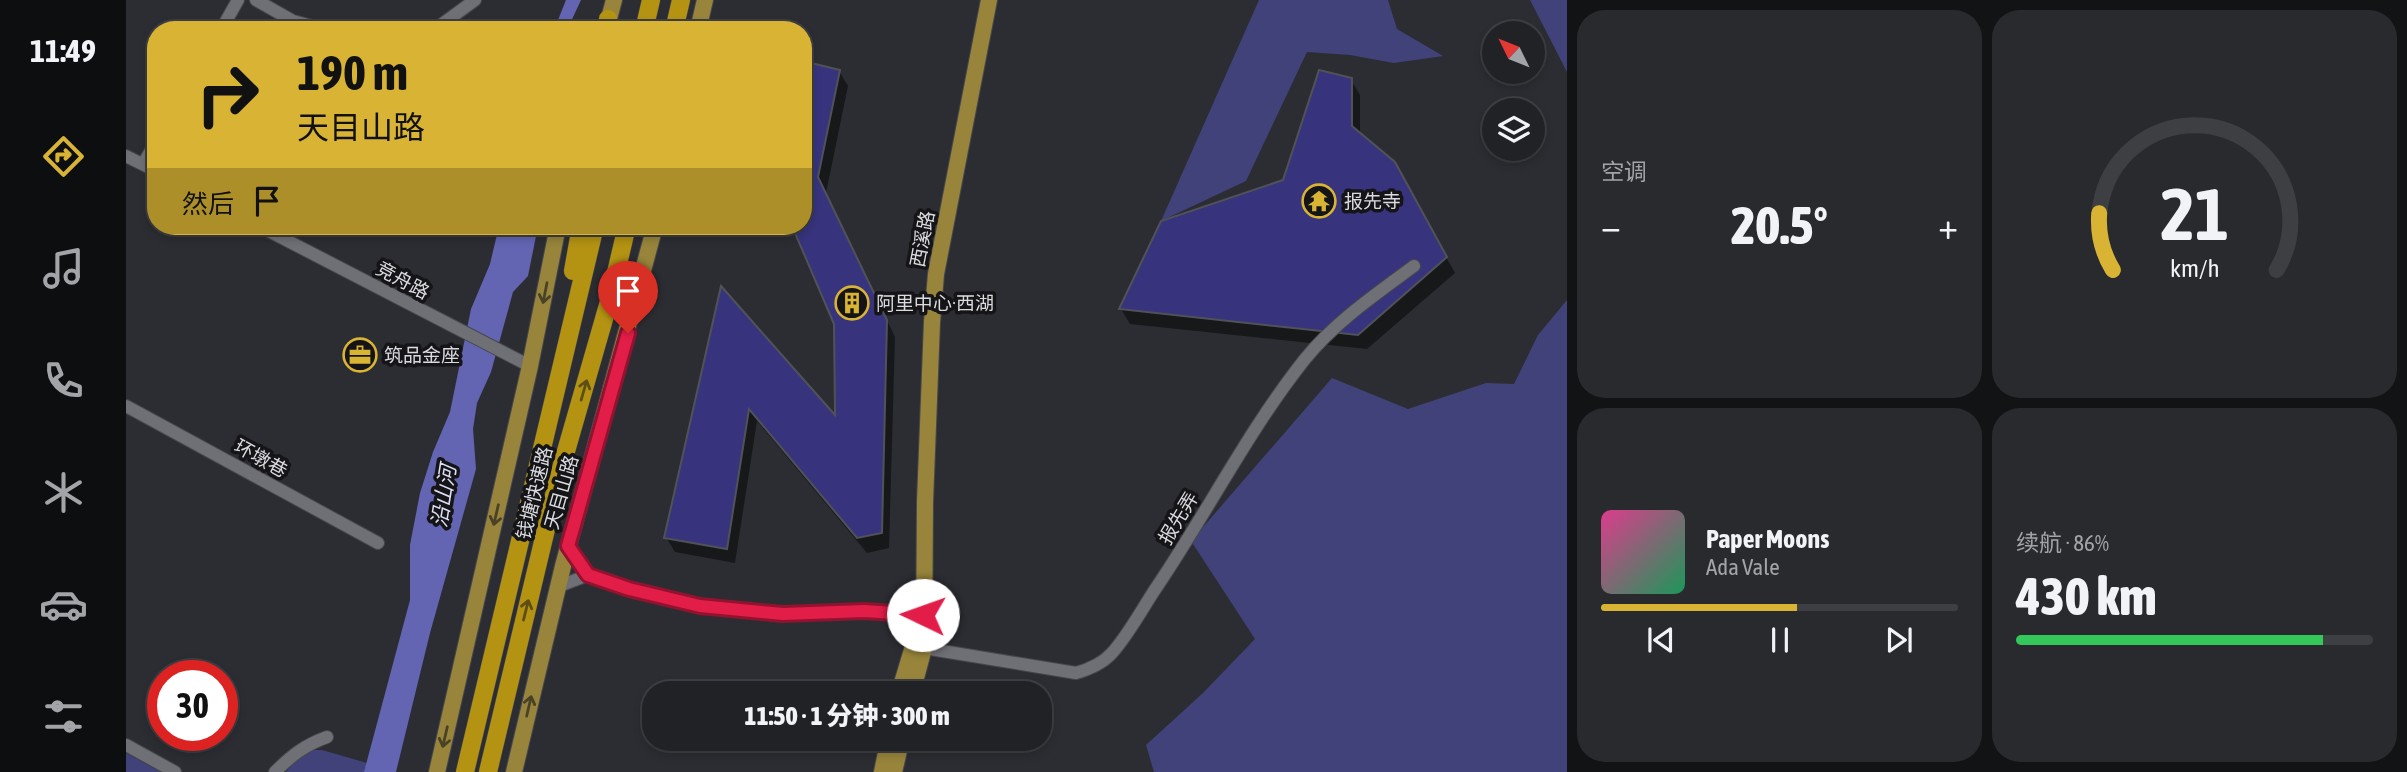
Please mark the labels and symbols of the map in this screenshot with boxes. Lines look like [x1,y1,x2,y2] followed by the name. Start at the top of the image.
[1482,21,1545,84] north arrow
[1300,182,1338,220] temple icon: 报先寺
[1344,190,1401,212] place label: 报先寺
[906,209,938,269] street label: 西溪路
[373,257,433,303] street label: 竞舟路
[598,261,658,333] pin
[537,281,551,304] one-way arrow
[833,284,871,322] building icon: 阿里中心·西湖
[876,292,994,314] place label: 阿里中心·西湖
[341,336,379,374] office icon: 筑品金座
[384,344,460,366] place label: 筑品金座
[578,379,591,401] one-way arrow
[231,435,291,481] street label: 环墩巷
[512,444,556,542] street label: 钱塘快速路
[540,452,582,532] street label: 天目山路
[426,459,460,529] water label: 沿山河
[1154,488,1202,548] street label: 报先弄
[489,503,502,526] one-way arrow
[886,578,960,652] position arrow
[520,599,534,622] one-way arrow
[147,660,238,751] speed limit sign: 30
[523,695,537,718] one-way arrow
[438,725,451,748] one-way arrow

